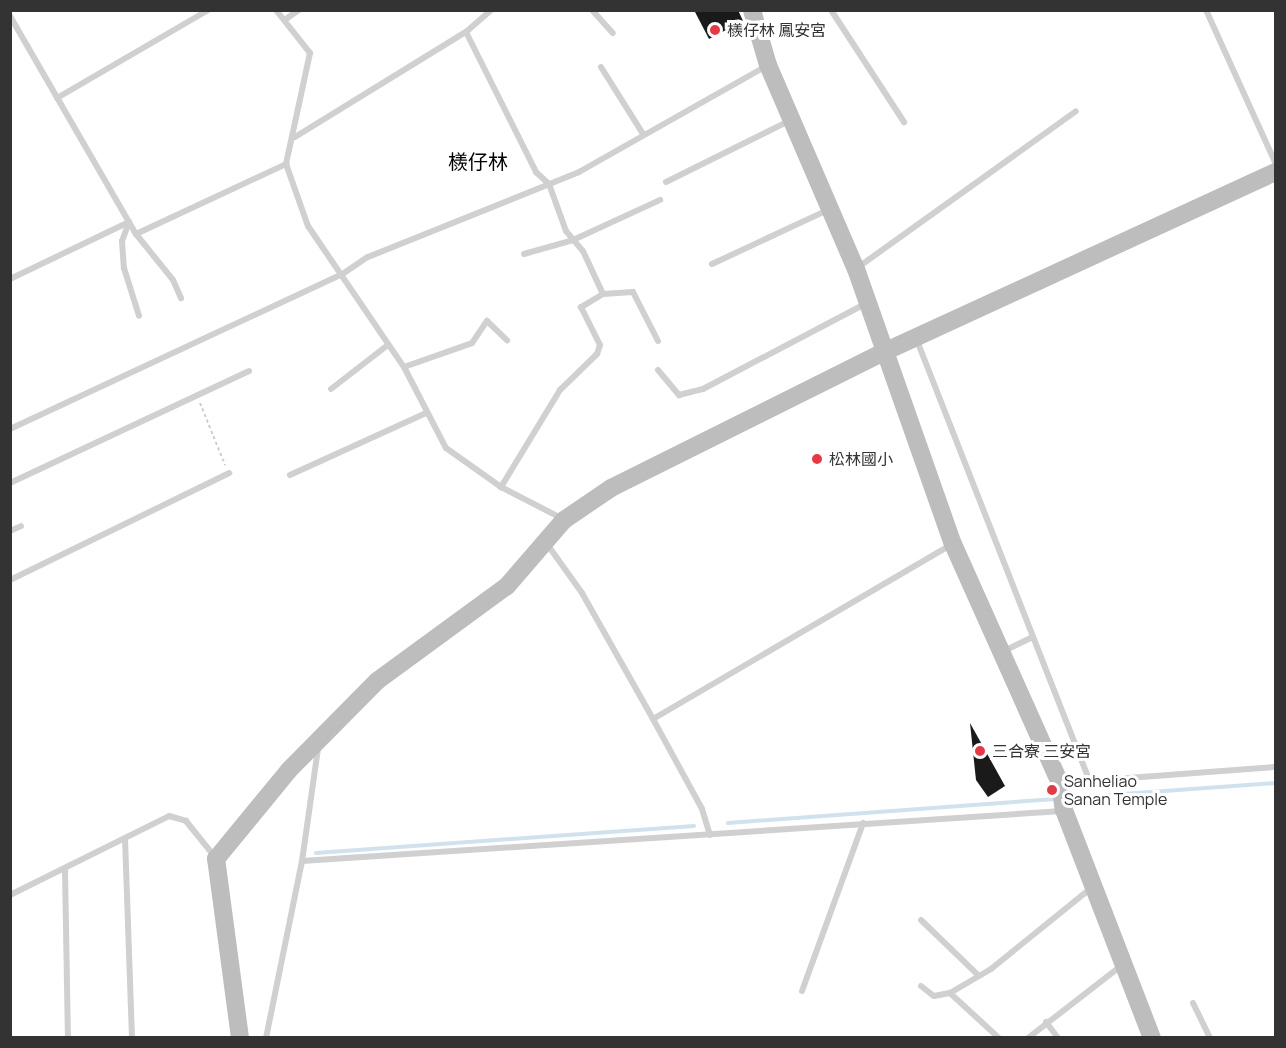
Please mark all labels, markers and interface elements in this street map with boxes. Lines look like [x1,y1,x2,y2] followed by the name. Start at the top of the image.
[727,20,826,40] place label: 檨仔林 鳳安宮
[708,23,722,37] marker: 檨仔林 鳳安宮
[448,149,508,173] district label: 檨仔林
[829,449,893,469] place label: 松林國小
[810,452,824,466] marker: 松林國小
[992,741,1091,761] place label: 三合寮 三安宮
[973,744,987,758] marker: 三合寮 三安宮
[1064,771,1167,809] place label: Sanheliao Sanan Temple
[1045,783,1059,797] marker: Sanheliao Sanan Temple

